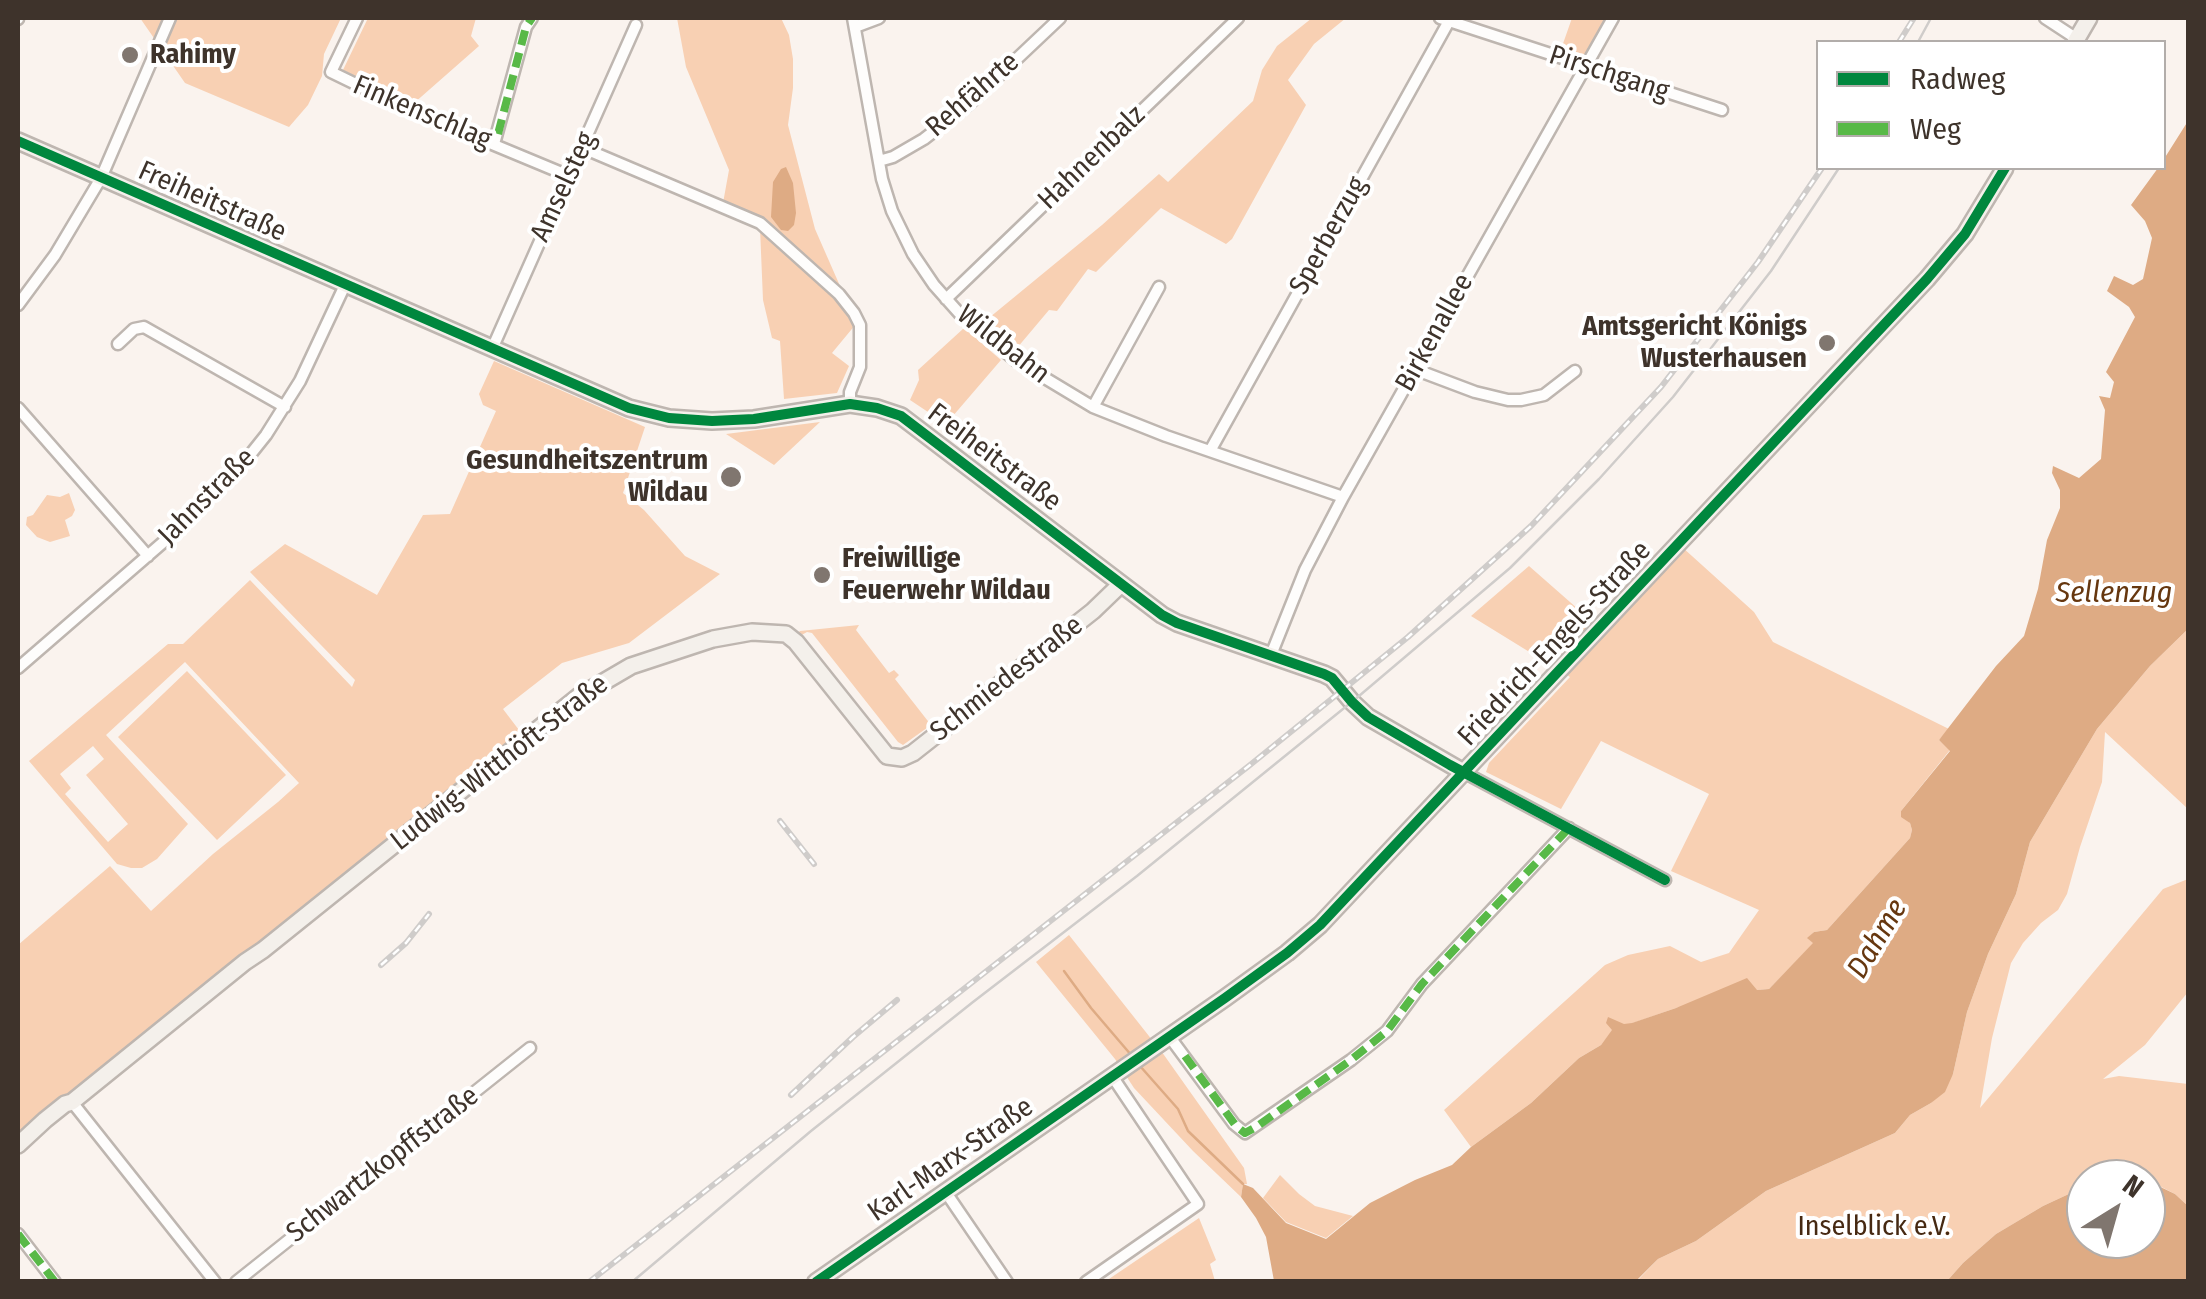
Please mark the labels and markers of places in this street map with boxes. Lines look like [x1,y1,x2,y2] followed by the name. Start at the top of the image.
[150,38,236,72] place label: Rahimy
[119,44,141,66] marker: Rahimy
[1582,310,1807,376] place label: Amtsgericht Königs Wusterhausen
[1816,332,1838,354] marker: Amtsgericht Königs Wusterhausen
[466,444,708,510] place label: Gesundheitszentrum Wildau
[718,464,744,490] marker: Gesundheitszentrum Wildau
[842,542,1051,608] place label: Freiwillige Feuerwehr Wildau
[811,564,833,586] marker: Freiwillige Feuerwehr Wildau

